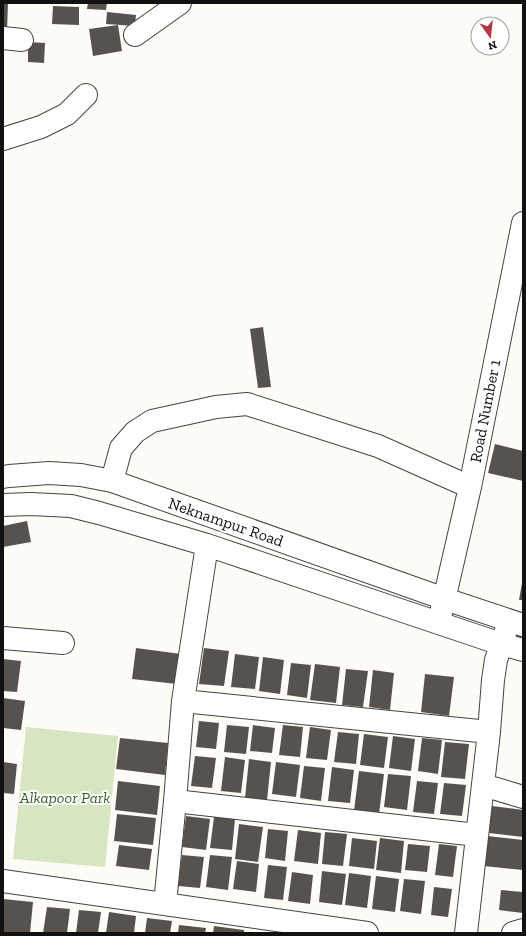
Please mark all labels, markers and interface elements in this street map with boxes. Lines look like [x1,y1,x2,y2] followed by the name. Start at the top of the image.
[470,16,510,56] north arrow
[486,38,498,53] text: N
[466,358,504,464] street label: Road Number 1
[166,493,286,551] street label: Neknampur Road
[19,788,110,807] park label: Alkapoor Park

